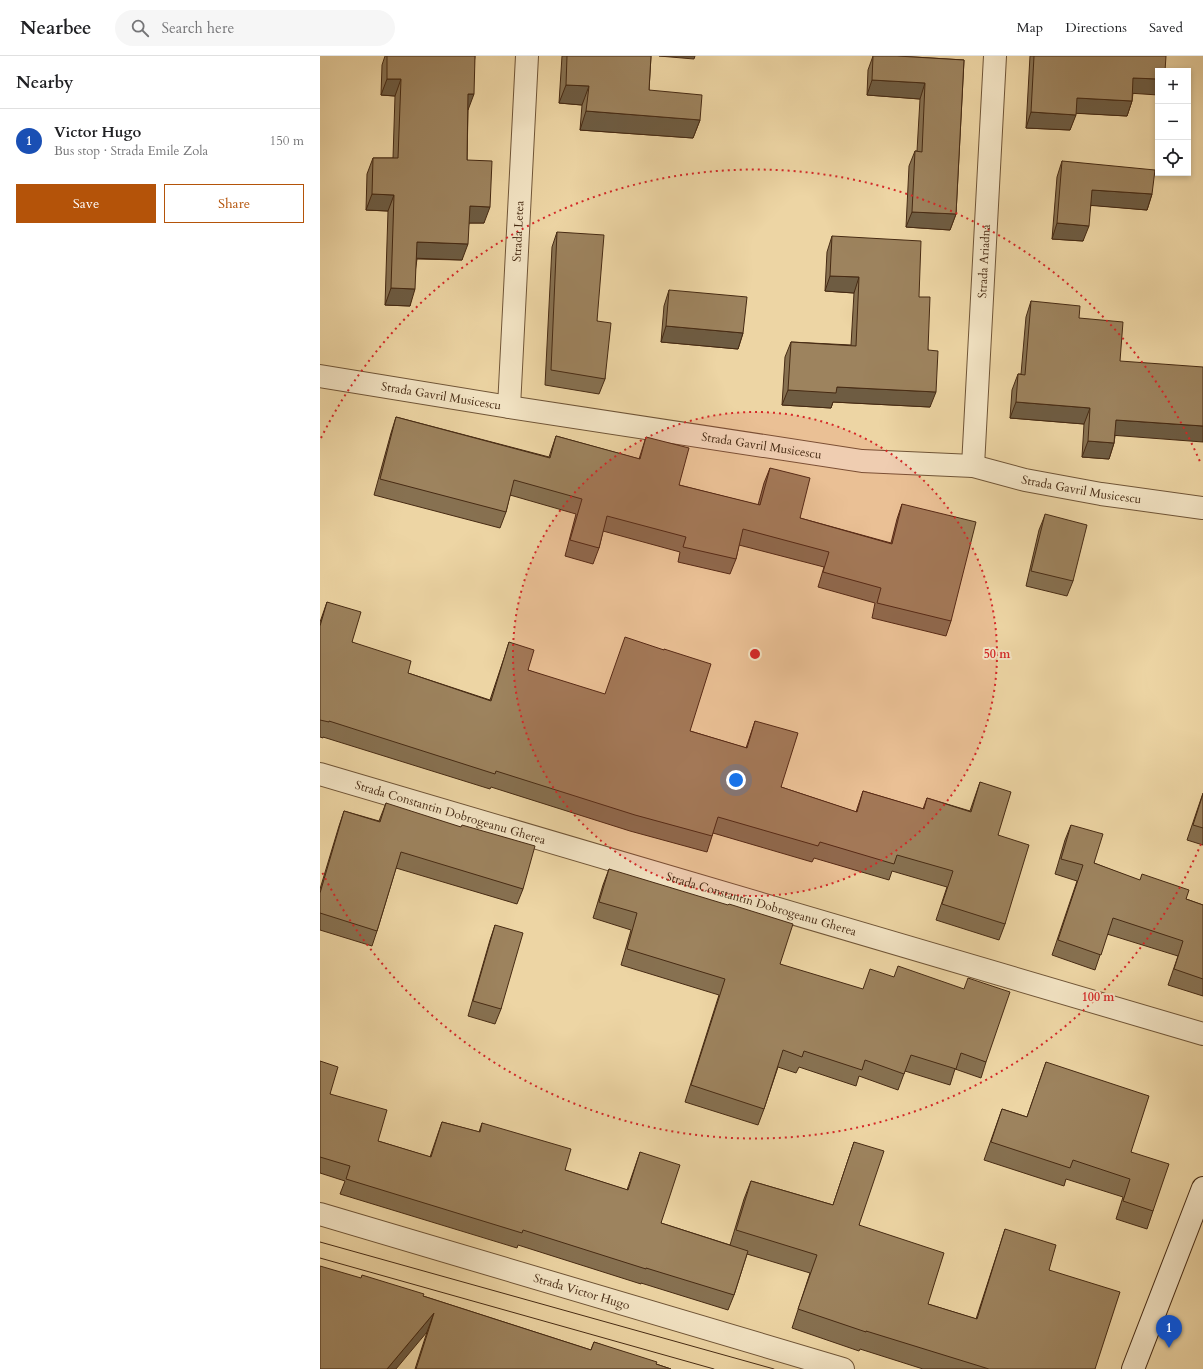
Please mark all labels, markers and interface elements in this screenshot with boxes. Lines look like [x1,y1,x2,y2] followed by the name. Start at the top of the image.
[115,10,395,46] search box
[20,15,91,41] text: Nearbee
[129,17,151,39] icon: search
[161,18,234,38] text: Search here
[1017,18,1043,37] text: Map
[1065,18,1127,37] text: Directions
[1149,18,1183,37] text: Saved
[1155,68,1191,176] map controls
[1155,68,1191,104] button: +
[16,71,73,94] text: Nearby
[1155,104,1191,140] button: −
[54,122,141,142] text: Victor Hugo
[26,132,32,150] text: 1
[270,132,304,150] text: 150 m
[1155,140,1191,176] button: locate
[54,142,208,160] text: Bus stop · Strada Emile Zola
[16,184,156,223] button: Save
[164,184,304,223] button: Share
[508,199,528,262] street label: Strada Letea
[974,223,994,299] street label: Strada Ariadna
[380,378,503,414] street label: Strada Gavril Musicescu
[700,429,823,463] street label: Strada Gavril Musicescu
[1020,471,1143,508] street label: Strada Gavril Musicescu
[984,646,1011,662] text: 50 m
[748,647,762,661] centre of rings
[726,770,746,790] your location
[353,777,548,848] street label: Strada Constantin Dobrogeanu Gherea
[664,868,859,940] street label: Strada Constantin Dobrogeanu Gherea
[1082,989,1115,1005] text: 100 m
[532,1270,632,1314] street label: Strada Victor Hugo
[1156,1315,1182,1348] pin: 1

